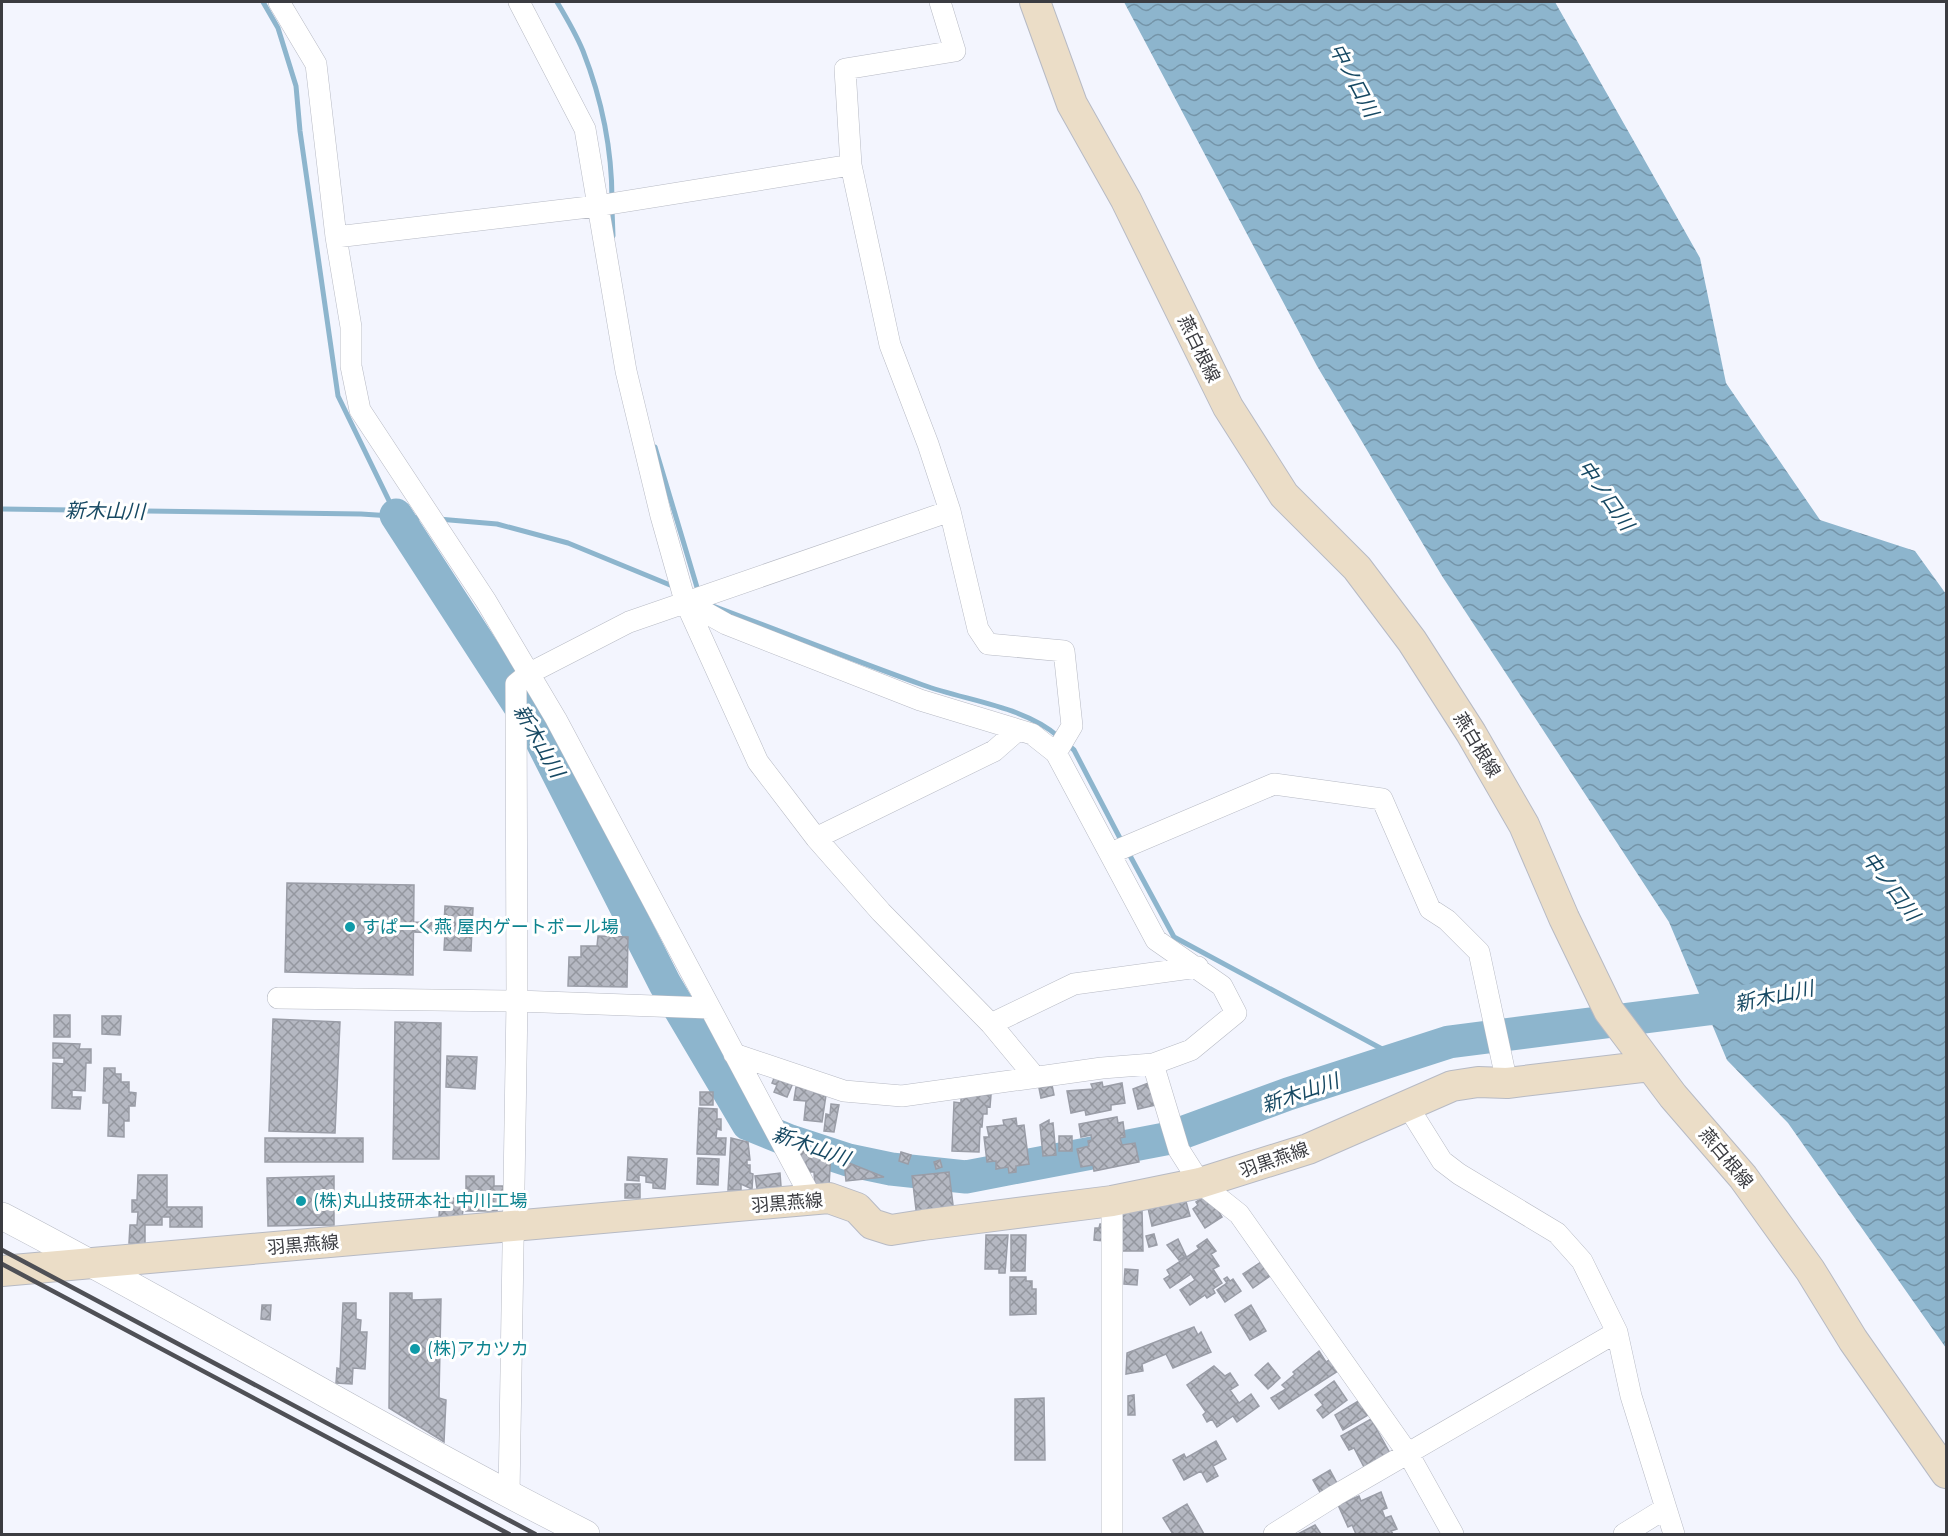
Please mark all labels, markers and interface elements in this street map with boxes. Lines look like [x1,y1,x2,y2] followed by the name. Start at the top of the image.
[1325,39,1384,123] water label: 中ノ口川
[1173,312,1225,386] street label: 燕白根線
[1573,455,1640,536] water label: 中ノ口川
[65,498,147,524] water label: 新木山川
[509,700,570,783] water label: 新木山川
[1449,708,1505,782] street label: 燕白根線
[1857,847,1926,927] water label: 中ノ口川
[362,916,619,938] place label: すぱーく燕 屋内ゲートボール場
[343,920,357,934] marker: すぱーく燕 屋内ゲートボール場
[1732,976,1818,1016] water label: 新木山川
[1258,1068,1344,1117] water label: 新木山川
[769,1122,855,1171] water label: 新木山川
[1694,1123,1758,1193] street label: 燕白根線
[1236,1138,1312,1182] street label: 羽黒燕線
[750,1189,824,1217] street label: 羽黒燕線
[313,1190,528,1212] place label: (株)丸山技研本社 中川工場
[294,1194,308,1208] marker: (株)丸山技研本社 中川工場
[266,1231,340,1259] street label: 羽黒燕線
[427,1338,529,1360] place label: (株)アカツカ
[408,1342,422,1356] marker: (株)アカツカ

